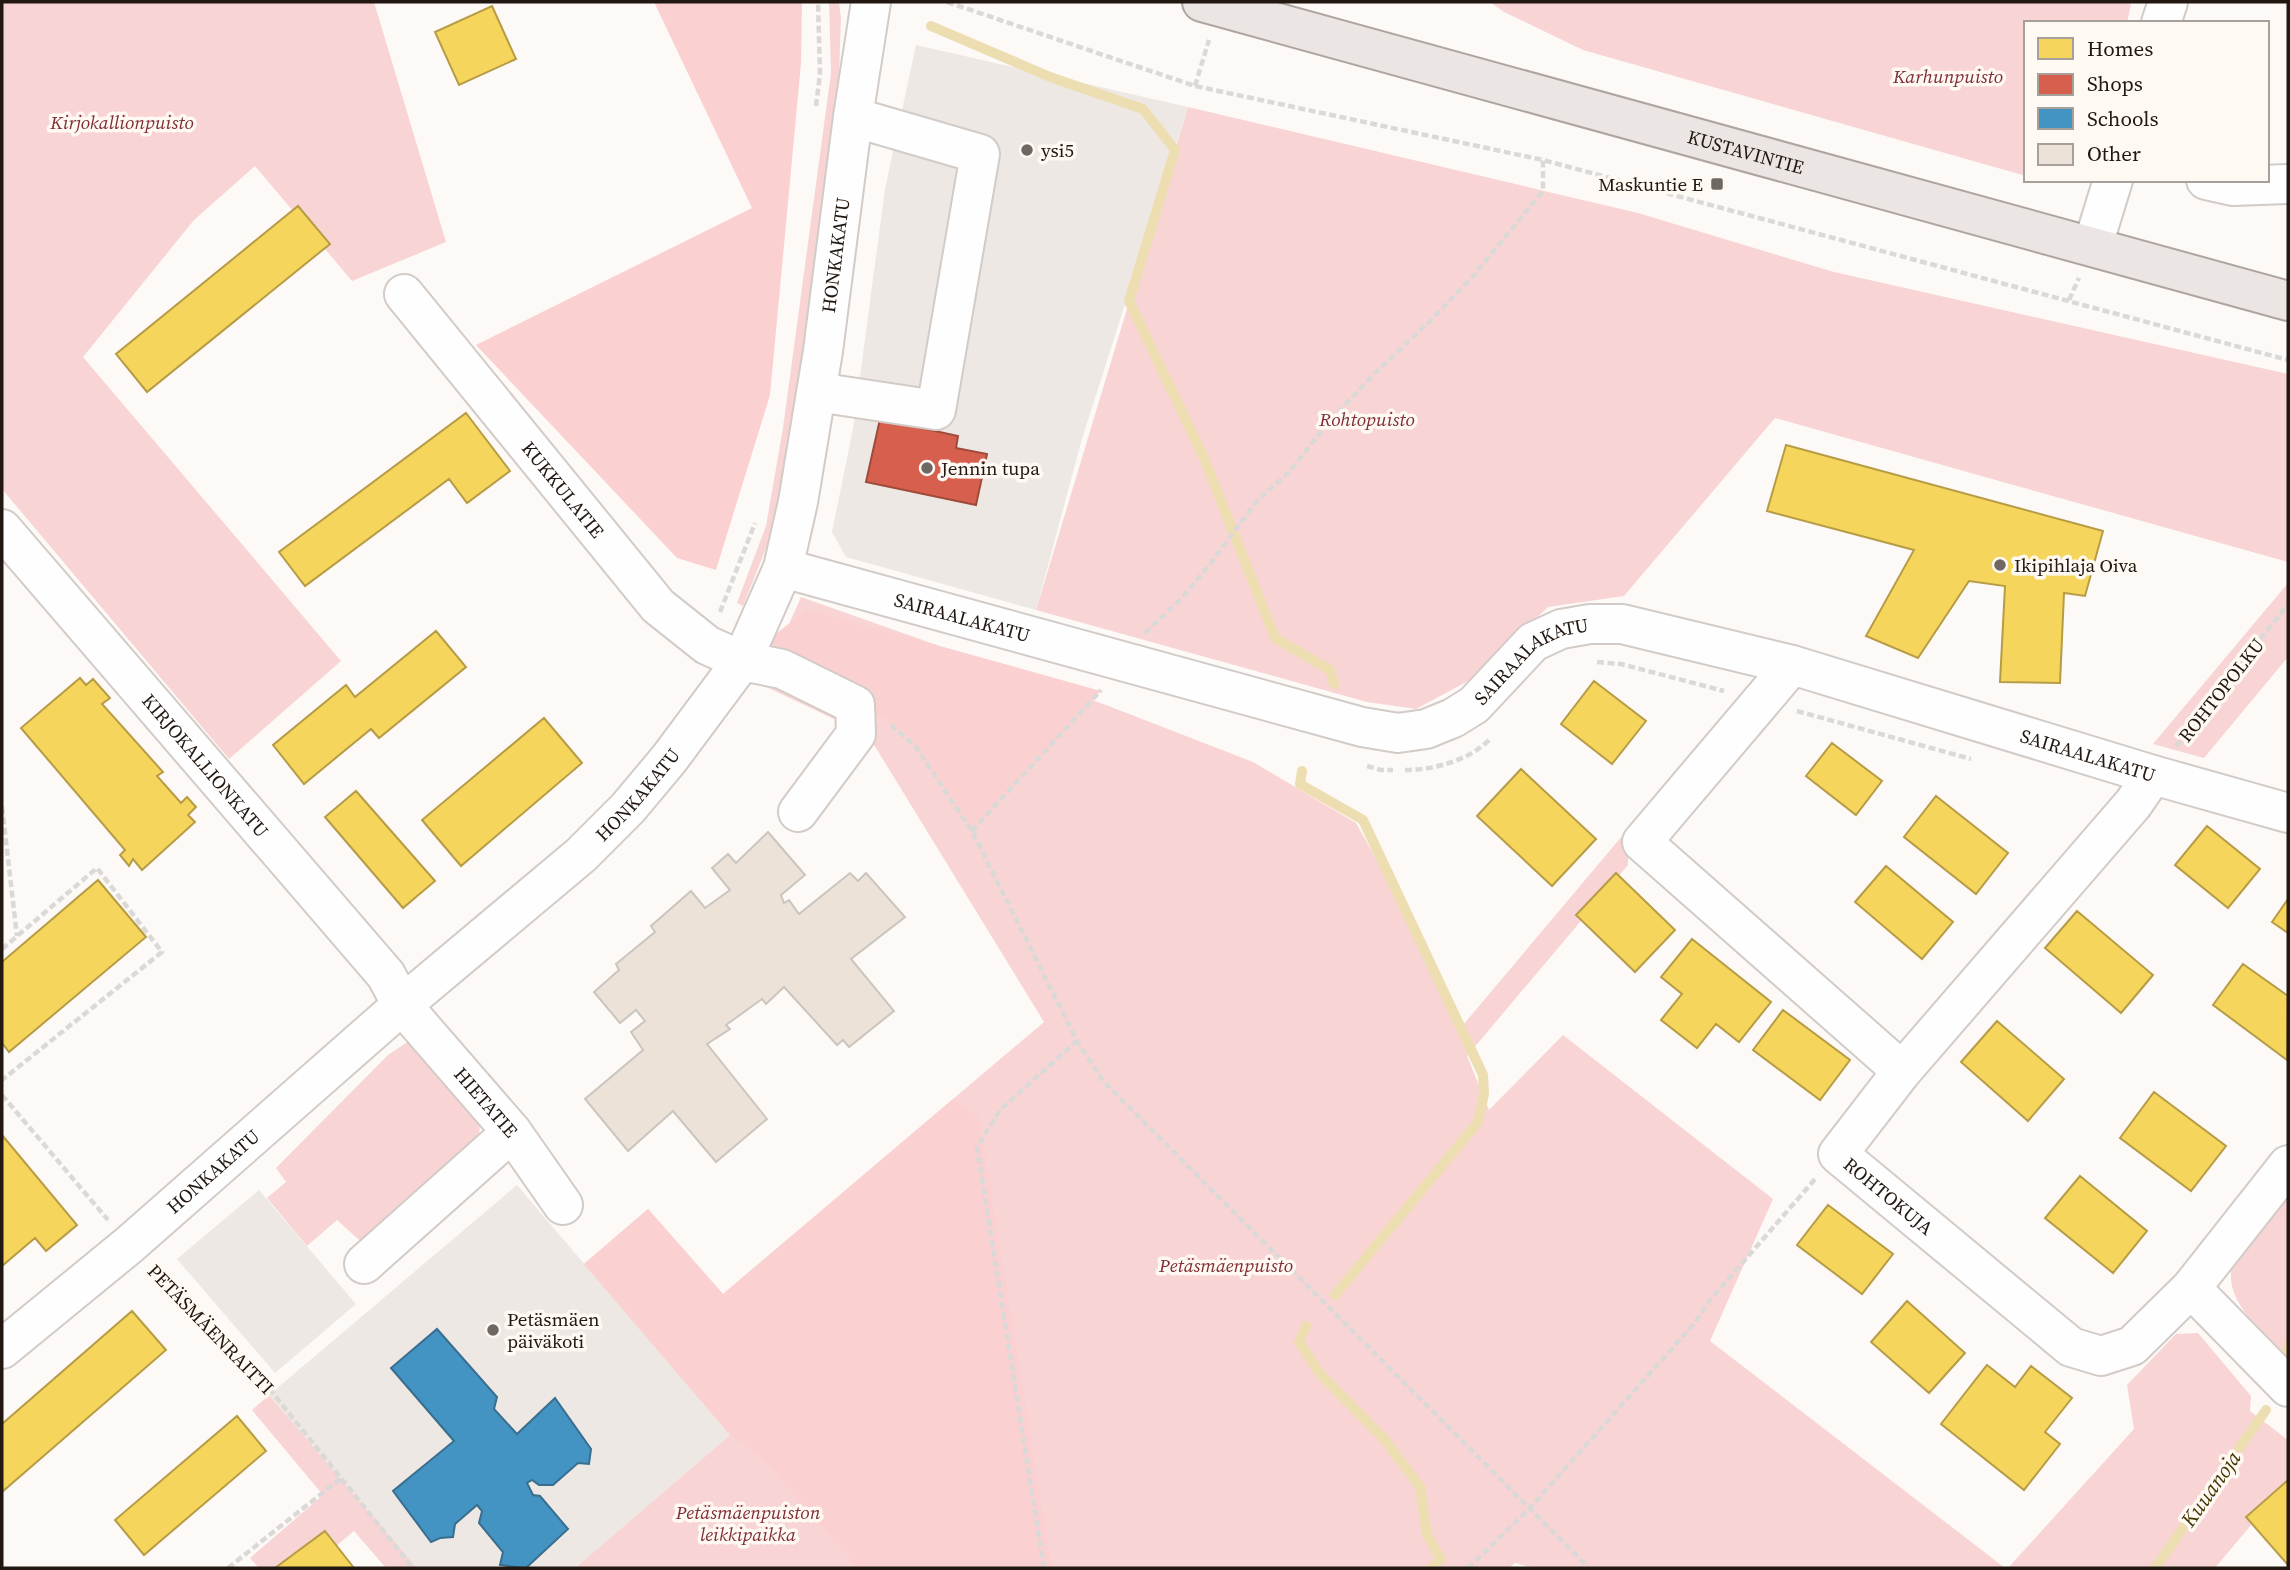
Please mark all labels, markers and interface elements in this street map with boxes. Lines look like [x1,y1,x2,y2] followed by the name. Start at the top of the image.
[2024,21,2269,182] legend
[2087,34,2153,63] text: Homes
[1892,63,2003,89] park label: Karhunpuisto
[2087,69,2143,98] text: Shops
[2087,104,2159,133] text: Schools
[49,109,194,135] park label: Kirjokallionpuisto
[1685,123,1807,180] street label: KUSTAVINTIE
[1041,137,1074,163] place label: ysi5
[2087,139,2141,168] text: Other
[1019,142,1035,158] marker: ysi5
[1598,171,1703,197] place label: Maskuntie E
[1709,176,1725,192] marker: Maskuntie E
[815,195,856,314] street label: HONKAKATU
[1318,406,1415,432] park label: Rohtopuisto
[516,436,610,543] street label: KUKKULATIE
[940,455,1040,481] place label: Jennin tupa
[919,460,935,476] marker: Jennin tupa
[2014,552,2138,578] place label: Ikipihlaja Oiva
[1992,557,2008,573] marker: Ikipihlaja Oiva
[891,586,1033,648] street label: SAIRAALAKATU
[1468,611,1591,710] street label: SAIRAALAKATU
[2172,632,2270,748] street label: ROHTOPOLKU
[136,688,275,843] street label: KIRJOKALLIONKATU
[2017,722,2159,788] street label: SAIRAALAKATU
[589,743,686,847] street label: HONKAKATU
[448,1061,524,1143] street label: HIETATIE
[161,1123,265,1219] street label: HONKAKATU
[1838,1151,1939,1241] street label: ROHTOKUJA
[1158,1252,1293,1278] park label: Petäsmäenpuisto
[142,1258,280,1400] street label: PETÄSMÄENRAITTI
[507,1306,600,1354] place label: Petäsmäen päiväkoti
[485,1322,501,1338] marker: Petäsmäen päiväkoti
[2173,1445,2247,1533] water label: Kuuanoja
[675,1499,821,1547] park label: Petäsmäenpuiston leikkipaikka

